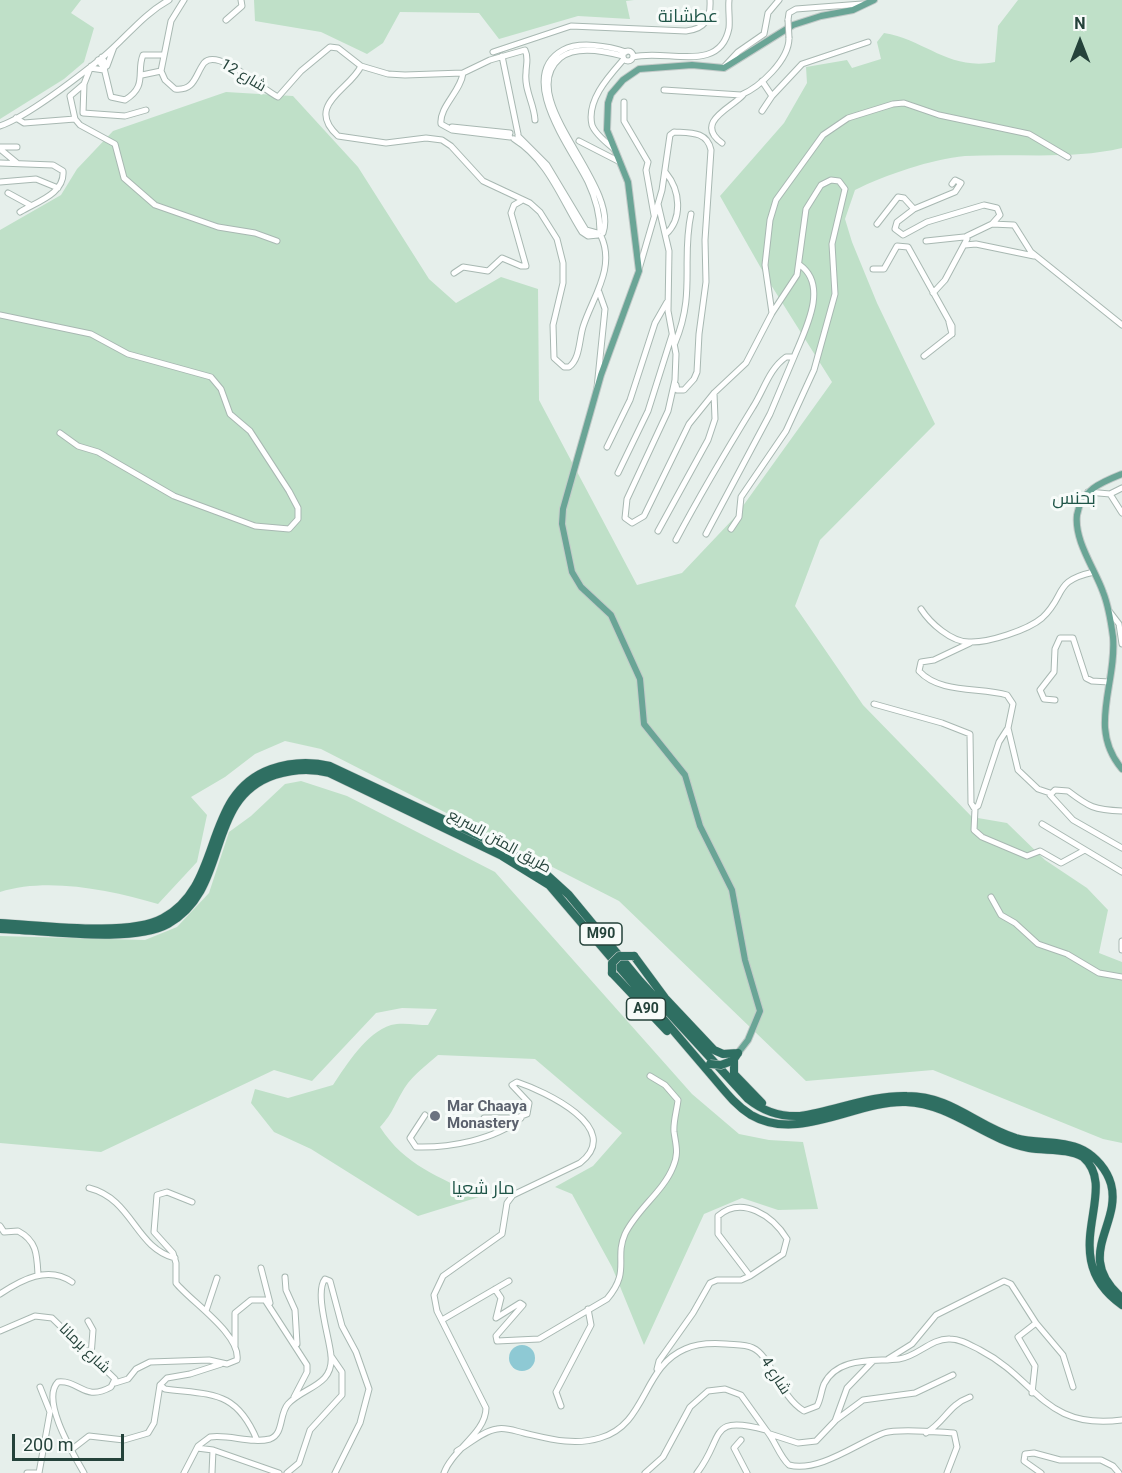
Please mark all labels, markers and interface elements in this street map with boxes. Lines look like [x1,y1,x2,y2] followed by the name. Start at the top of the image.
[658,6,718,28] district label: عطشانة
[1050,12,1110,72] north arrow
[1074,14,1086,33] text: N
[217,56,269,96] street label: شارع 12
[1052,488,1096,510] district label: بحنس
[444,806,554,878] street label: طريق المتن السريع
[580,923,622,945] road number: M90
[626,998,666,1020] road number: A90
[447,1098,527,1133] place label: Mar Chaaya Monastery
[428,1109,442,1123] marker: Mar Chaaya Monastery
[451,1178,515,1200] district label: مار شعيا
[55,1320,113,1378] street label: شارع برمانا
[756,1354,794,1398] street label: شارع 4
[15,1422,128,1460] scale bar
[23,1434,74,1455] text: 200 m

